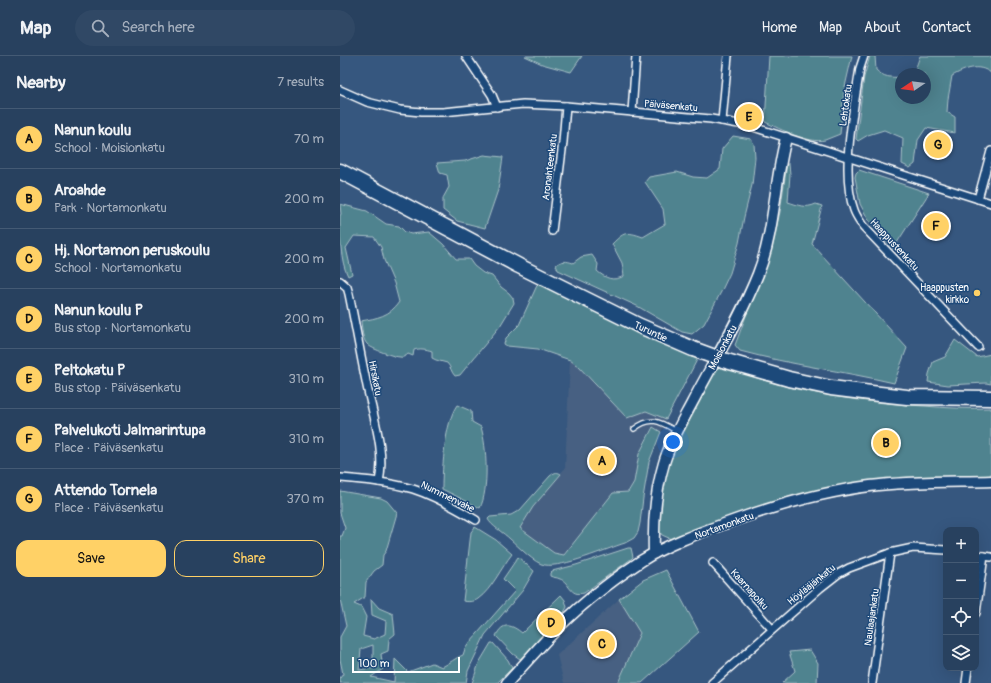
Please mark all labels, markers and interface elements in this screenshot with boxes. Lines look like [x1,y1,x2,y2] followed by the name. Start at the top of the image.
[75,10,355,46] search box
[20,16,51,40] text: Map
[89,17,111,39] icon: search
[121,18,195,37] text: Search here
[762,19,797,36] text: Home
[819,19,842,36] text: Map
[864,19,900,36] text: About
[922,19,971,36] text: Contact
[895,68,931,104] north arrow
[16,72,65,93] text: Nearby
[277,74,324,90] text: 7 results
[837,83,855,127] street label: Lehtokatu
[643,98,698,114] street label: Päiväsenkatu
[736,102,762,132] pin: E
[54,121,131,140] text: Nanun koulu
[925,130,951,160] pin: G
[25,131,33,147] text: A
[294,131,324,147] text: 70 m
[540,133,560,201] street label: Aronahteenkatu
[54,140,165,156] text: School · Moisionkatu
[54,181,106,200] text: Aroahde
[25,191,33,207] text: B
[285,191,324,207] text: 200 m
[54,200,167,216] text: Park · Nortamonkatu
[923,211,949,241] pin: F
[867,216,921,273] street label: Haappustenkatu
[54,241,210,260] text: Hj. Nortamon peruskoulu
[25,251,33,267] text: C
[285,251,324,267] text: 200 m
[54,260,181,276] text: School · Nortamonkatu
[920,282,970,306] place label: Haappusten kirkko
[972,288,982,298] marker: Haappusten kirkko
[54,301,143,320] text: Nanun koulu P
[25,311,33,327] text: D
[285,311,324,327] text: 200 m
[632,319,669,345] street label: Turuntie
[54,320,191,336] text: Bus stop · Nortamonkatu
[706,323,740,372] street label: Moisionkatu
[366,360,384,397] street label: Hirsikatu
[54,361,125,380] text: Peltokatu P
[26,371,32,387] text: E
[288,371,324,387] text: 310 m
[54,380,181,396] text: Bus stop · Päiväsenkatu
[54,421,206,440] text: Palvelukoti Jalmarintupa
[873,428,899,458] pin: B
[25,431,33,447] text: F
[288,431,324,447] text: 310 m
[663,432,683,452] your location
[54,440,163,456] text: Place · Päiväsenkatu
[589,446,615,476] pin: A
[419,479,476,515] street label: Nummenvahe
[54,481,157,500] text: Attendo Tornela
[25,491,33,507] text: G
[287,491,324,507] text: 370 m
[54,500,163,516] text: Place · Päiväsenkatu
[693,510,755,542] street label: Nortamonkatu
[943,527,979,671] map controls
[943,527,979,563] button: +
[16,540,166,577] button: Save
[174,540,324,577] button: Share
[785,562,838,608] street label: Höylääjänkatu
[943,563,979,599] button: −
[728,567,771,613] street label: Kaarnapolku
[862,588,882,647] street label: Naulaajankatu
[943,599,979,635] button: locate
[538,608,564,638] pin: D
[589,629,615,659] pin: C
[943,635,979,671] button: layers
[352,655,460,674] scale bar
[358,657,389,670] text: 100 m

